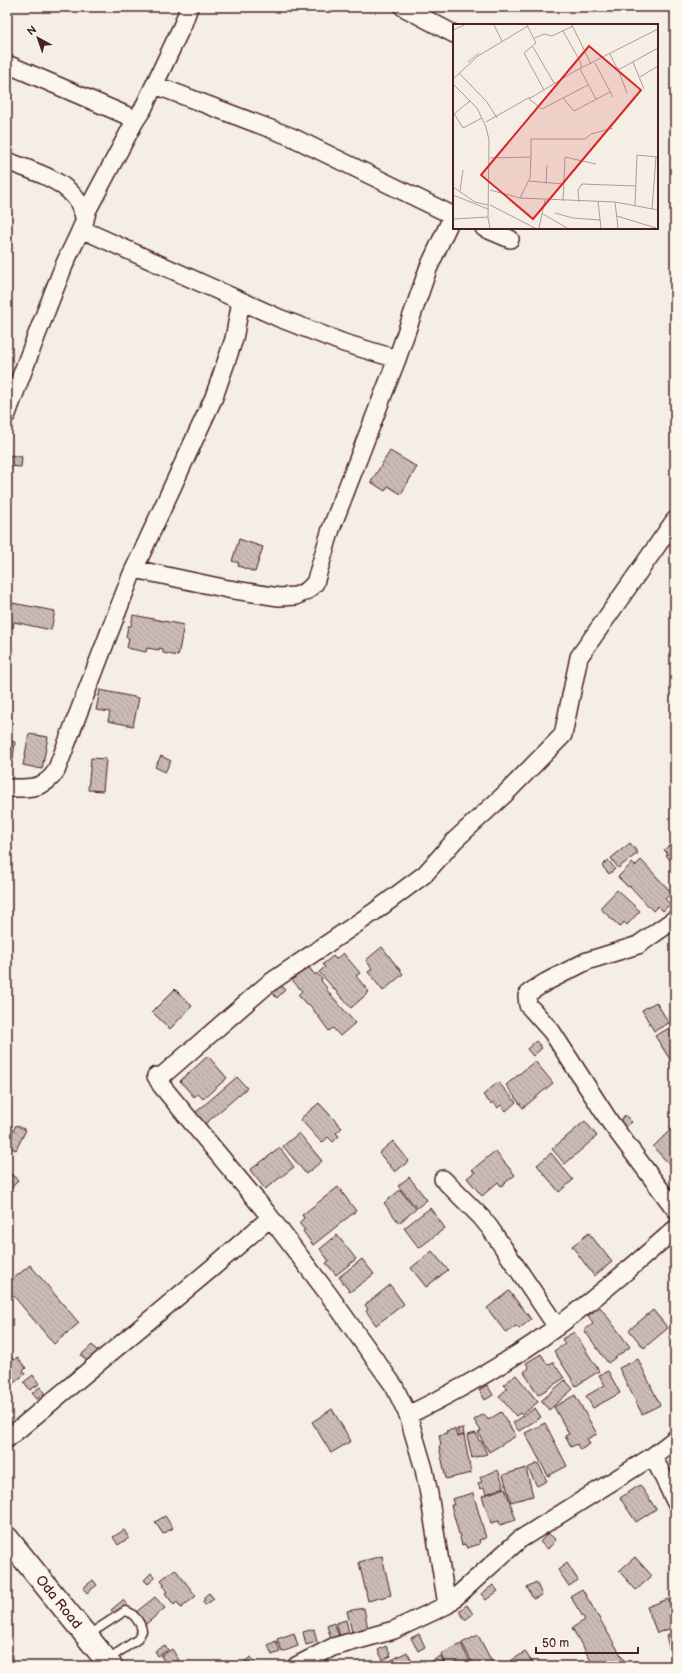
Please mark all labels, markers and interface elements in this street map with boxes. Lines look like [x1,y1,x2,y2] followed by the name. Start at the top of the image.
[18,18,58,58] north arrow
[25,23,39,38] text: N
[453,24,658,229] inset map
[32,1572,86,1632] street label: Oda Road
[536,1629,638,1655] scale bar
[542,1636,569,1651] text: 50 m

